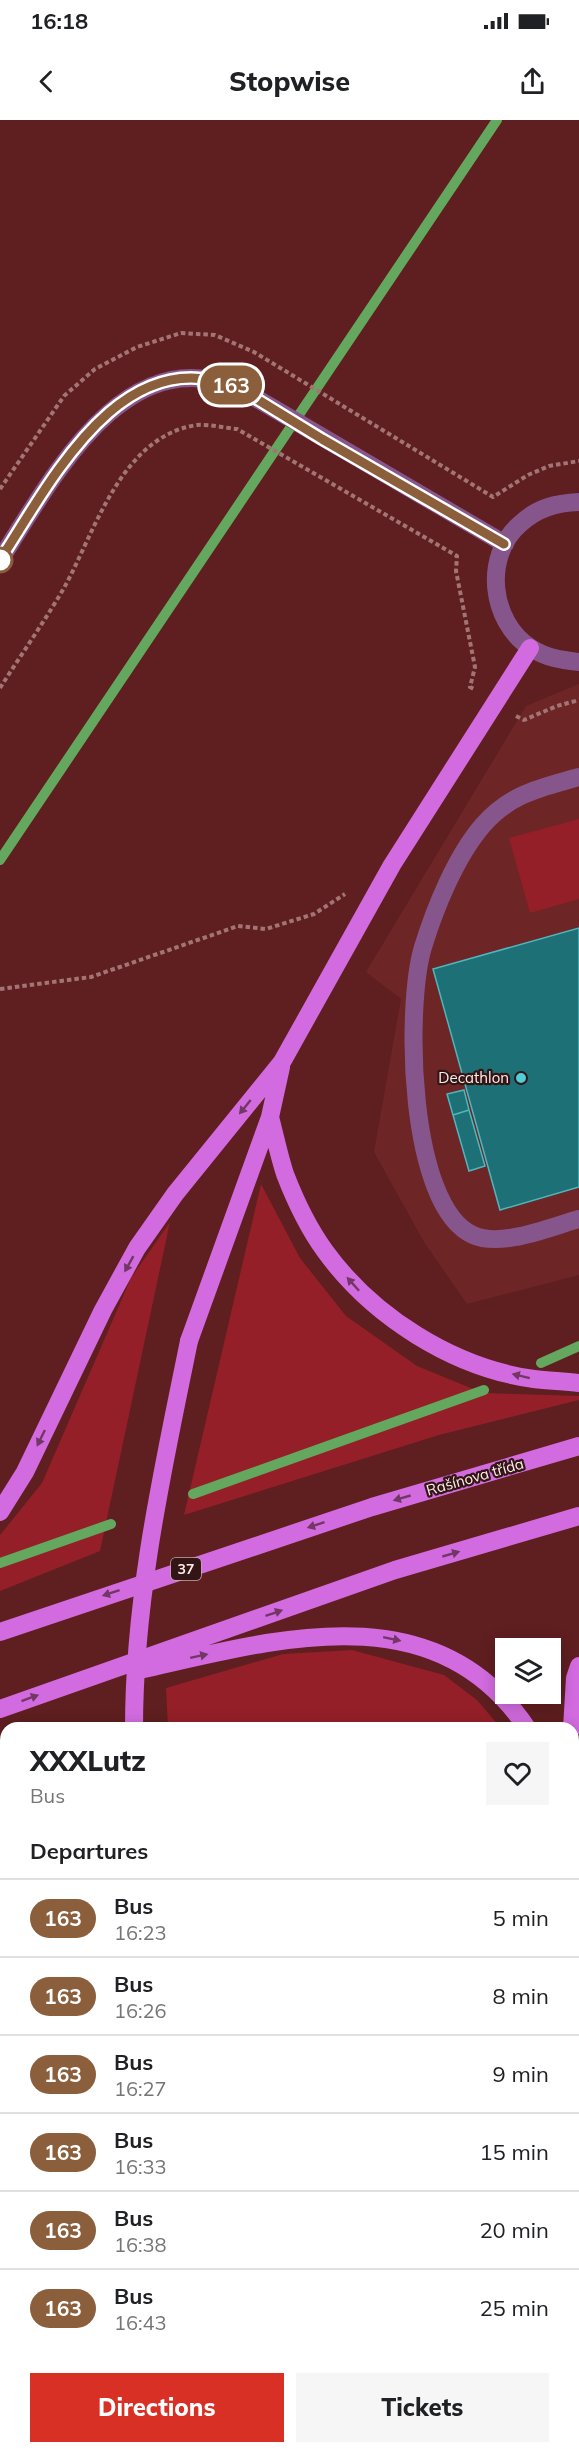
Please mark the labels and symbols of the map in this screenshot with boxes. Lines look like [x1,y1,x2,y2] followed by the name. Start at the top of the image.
[196,366,266,404] line badge: 163
[0,547,13,573] unlabelled marker
[438,1068,509,1087] place label: Decathlon
[514,1071,528,1085] marker: Decathlon
[238,1099,251,1115] one-way arrow
[124,1255,134,1272] one-way arrow
[346,1276,360,1291] one-way arrow
[512,1371,530,1381] one-way arrow
[37,1429,46,1446] one-way arrow
[424,1454,526,1500] street label: Rašínova třída
[393,1494,411,1503] one-way arrow
[307,1521,325,1531] one-way arrow
[442,1549,460,1558] one-way arrow
[171,1558,201,1580] road number: 37
[102,1589,120,1599] one-way arrow
[265,1607,283,1617] one-way arrow
[382,1635,401,1645] one-way arrow
[190,1651,209,1660] one-way arrow
[21,1693,39,1703] one-way arrow

